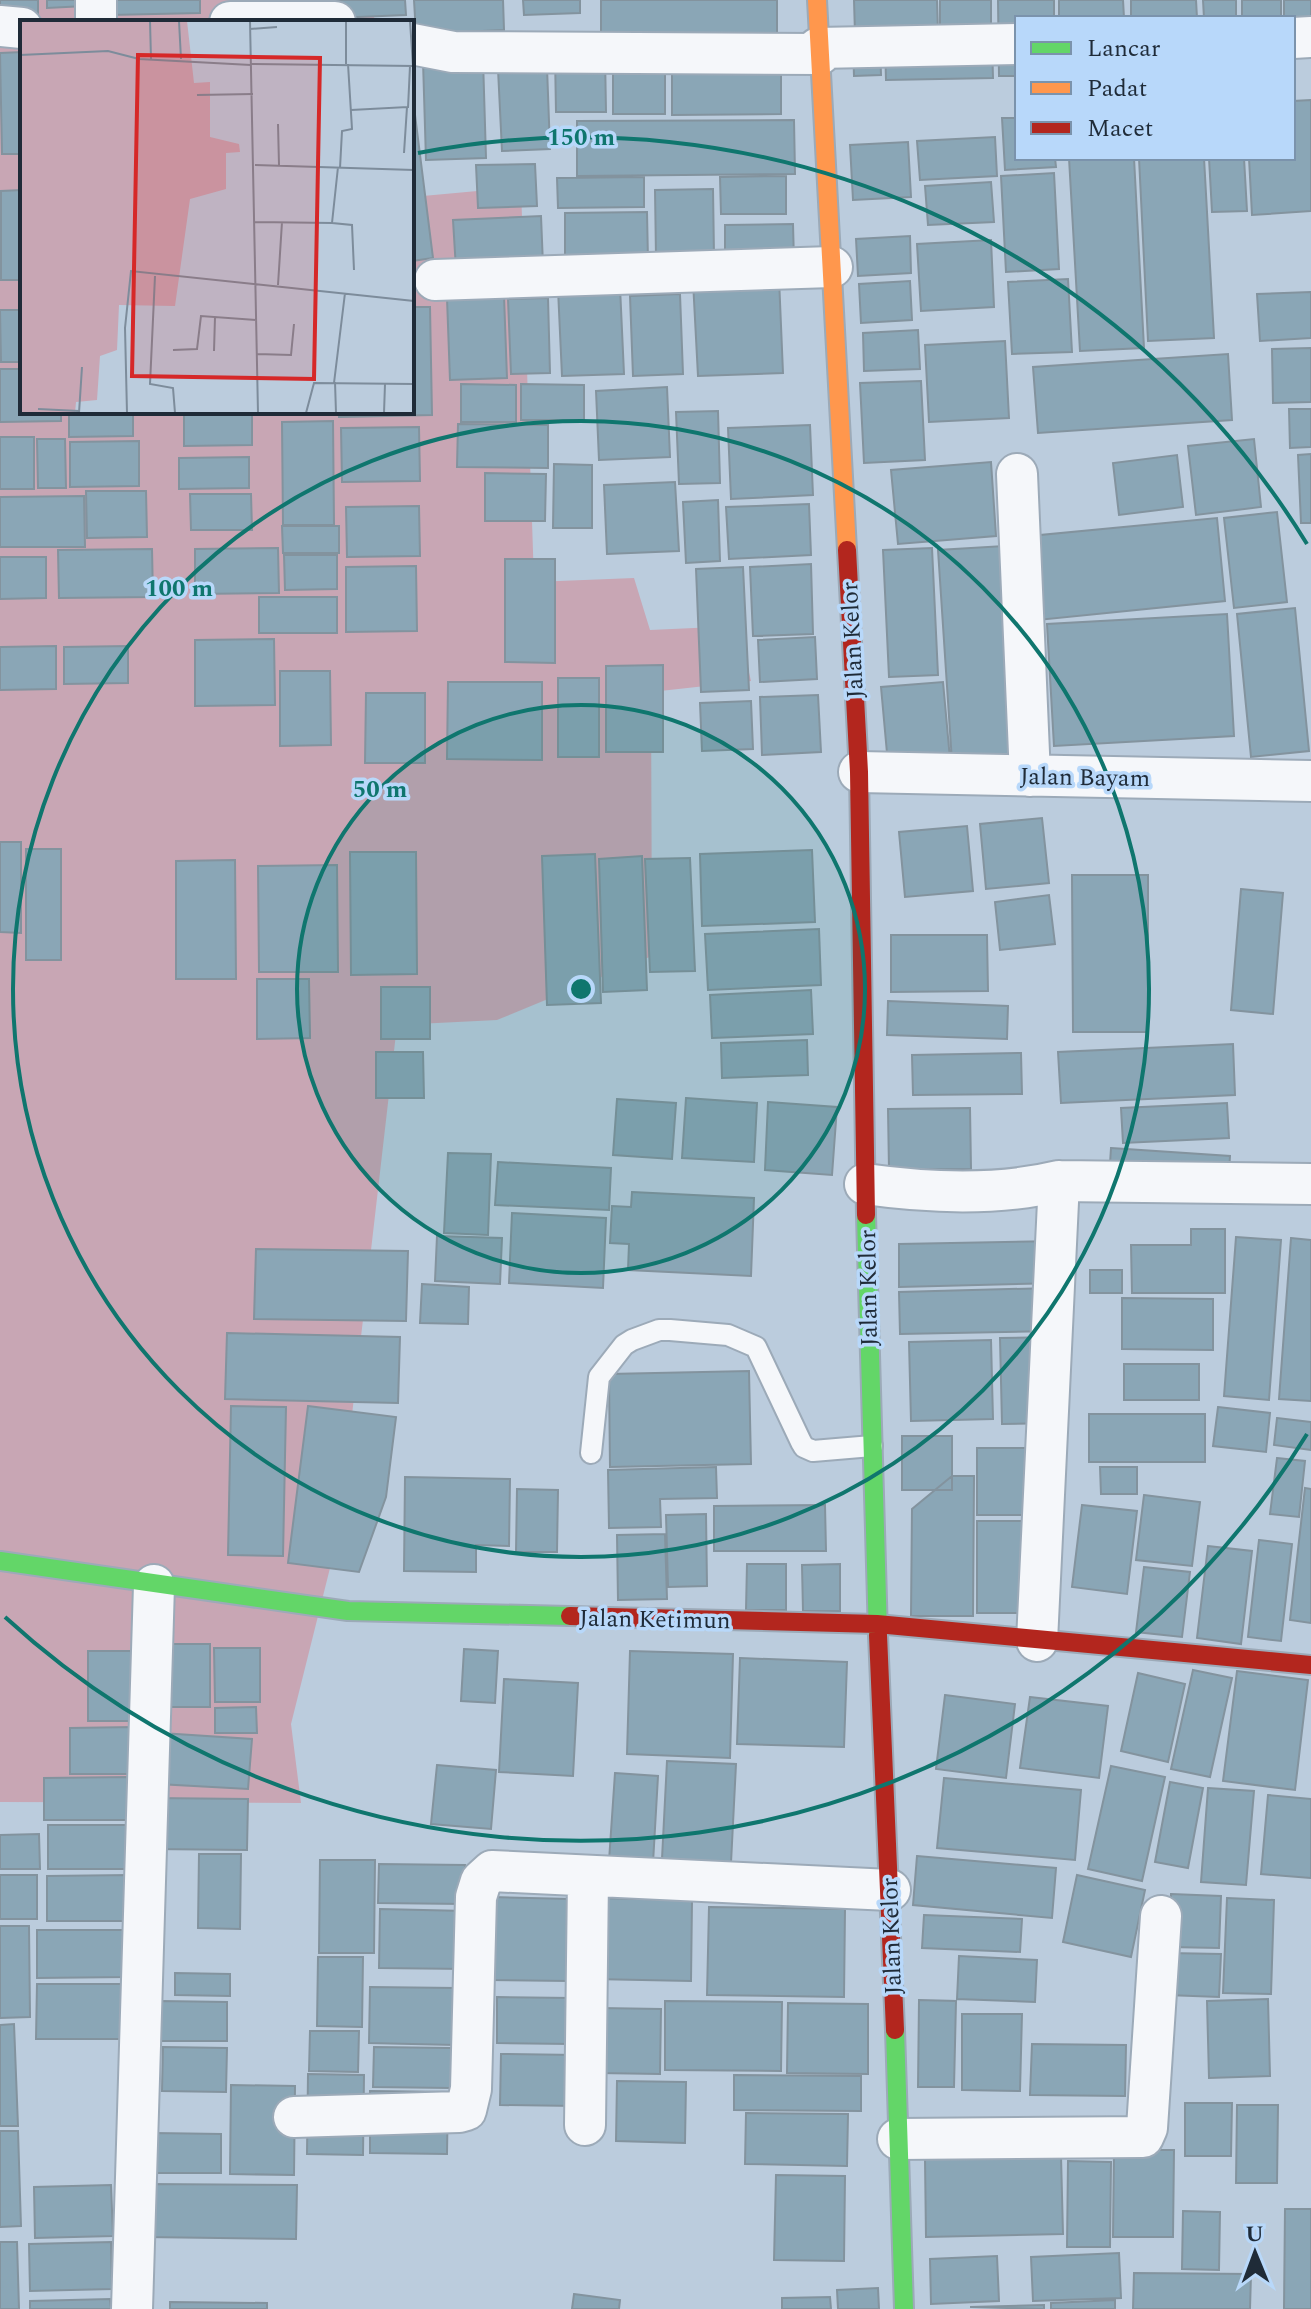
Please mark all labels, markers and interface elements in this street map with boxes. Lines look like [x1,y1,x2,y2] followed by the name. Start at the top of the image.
[1015,16,1295,160] legend
[20,20,414,414] inset map
[1087,31,1161,67] text: Lancar
[1087,71,1147,107] text: Padat
[1087,111,1153,147] text: Macet
[547,120,615,156] text: 150 m
[145,571,213,607] text: 100 m
[832,581,874,699] street label: Jalan Kelor
[1020,759,1150,797] street label: Jalan Bayam
[353,772,408,808] text: 50 m
[567,975,595,1003] centre of rings
[850,1229,888,1347] street label: Jalan Kelor
[579,1601,731,1639] street label: Jalan Ketimun
[872,1877,912,1995] street label: Jalan Kelor
[1215,2213,1295,2293] north arrow
[1245,2218,1264,2251] text: U

